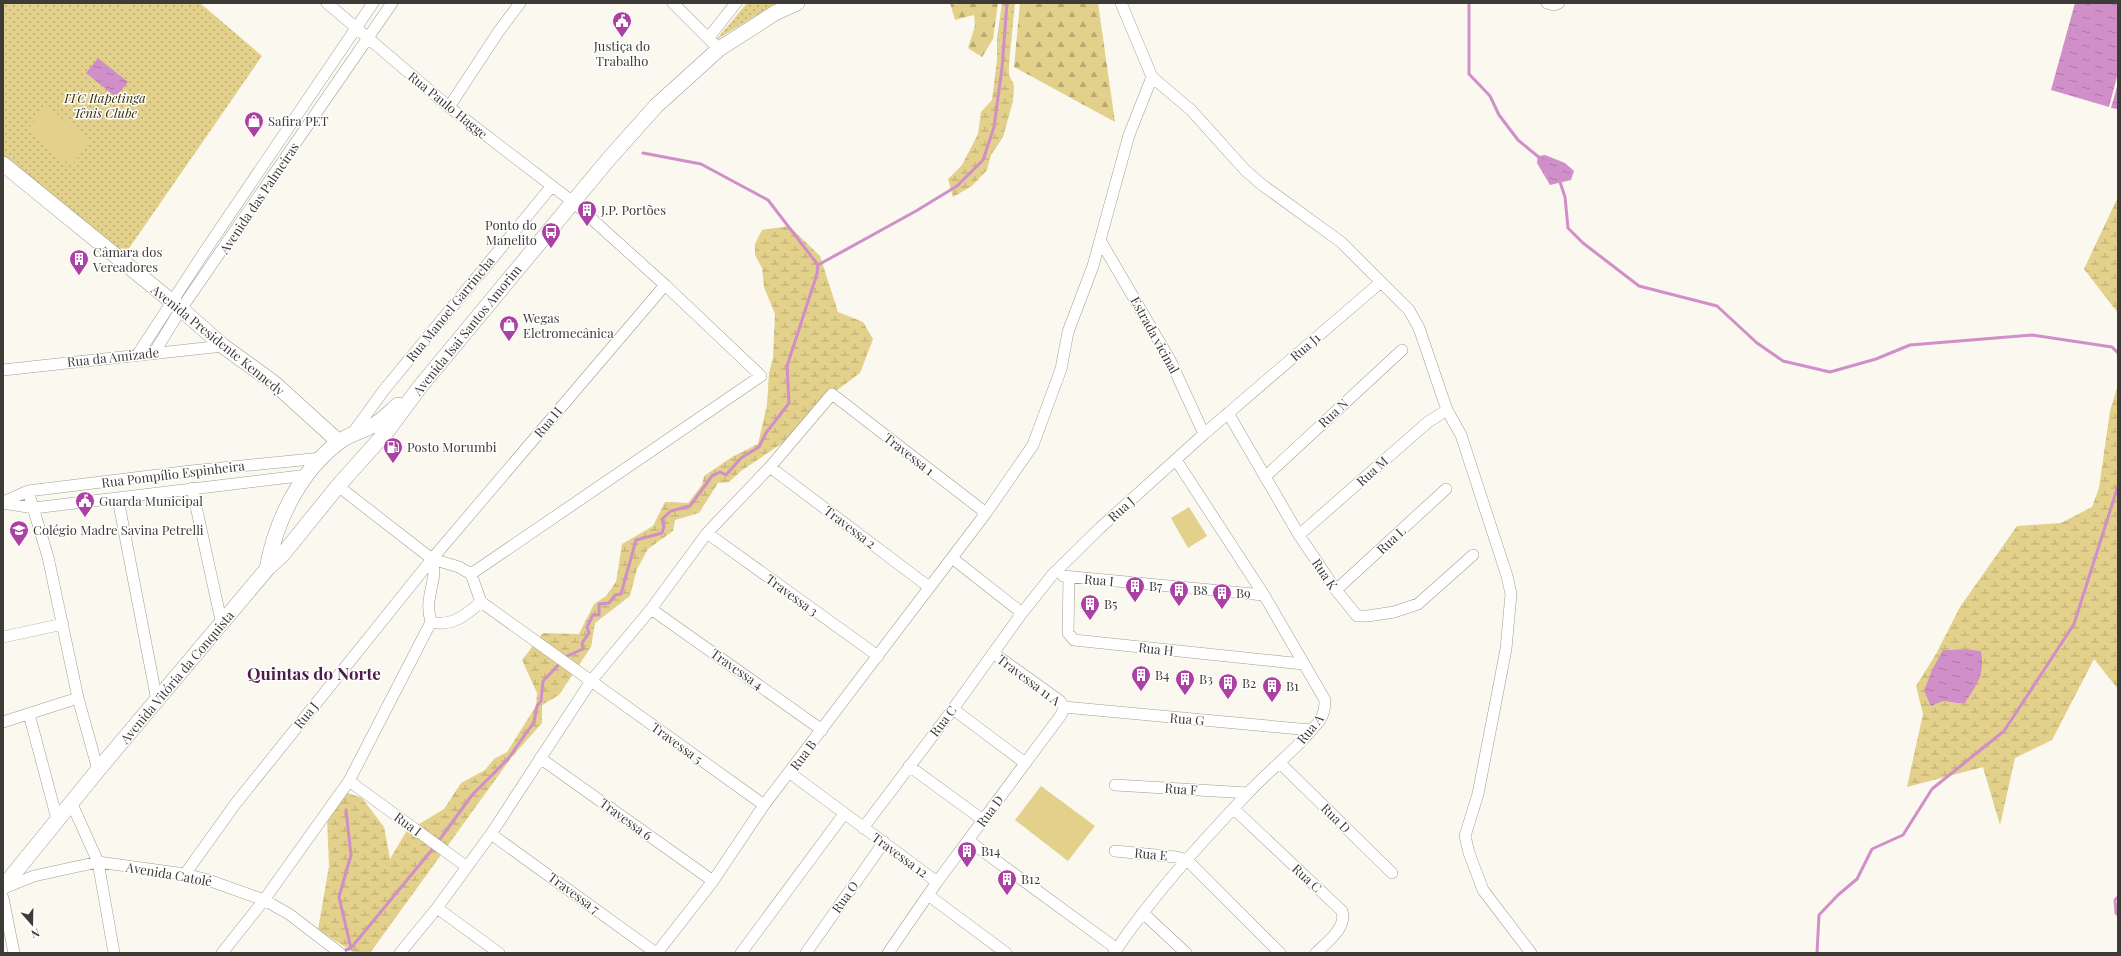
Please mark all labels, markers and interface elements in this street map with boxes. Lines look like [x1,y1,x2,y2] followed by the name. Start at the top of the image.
[611,10,633,38] public building icon: Justiça do Trabalho
[593,37,650,69] place label: Justiça do Trabalho
[405,67,492,142] street label: Rua Paulo Hagge
[63,89,146,121] park label: ITC Itapetinga Tênis Clube
[243,110,265,138] shop icon: Safira PET
[268,112,329,129] place label: Safira PET
[215,139,302,257] street label: Avenida das Palmeiras
[576,199,598,227] building icon: J.P. Portões
[600,201,666,218] place label: J.P. Portões
[485,216,537,248] place label: Ponto do Manelito
[540,221,562,249] bus stop icon: Ponto do Manelito
[92,243,162,275] place label: Câmara dos Vereadores
[68,248,90,276] building icon: Câmara dos Vereadores
[402,252,498,365] street label: Rua Manoel Garrincha
[408,261,525,399] street label: Avenida Isai Santos Amorim
[147,280,289,399] street label: Avenida Presidente Kennedy
[1127,293,1184,377] street label: Estrada vicinal
[522,309,614,341] place label: Wegas Eletromecânica
[498,314,520,342] shop icon: Wegas Eletromecânica
[1286,329,1323,364] street label: Rua J1
[66,343,160,370] street label: Rua da Amizade
[1314,395,1351,431] street label: Rua N
[530,403,566,441] street label: Rua H
[881,429,938,479] street label: Travessa 1
[382,436,404,464] fuel station icon: Posto Morumbi
[407,438,497,455] place label: Posto Morumbi
[1352,452,1391,489] street label: Rua M
[100,456,246,491] street label: Rua Pompílio Espinheira
[74,490,96,518] public building icon: Guarda Municipal
[99,492,203,509] place label: Guarda Municipal
[1104,492,1137,525] street label: Rua J
[821,502,880,552] street label: Travessa 2
[8,519,30,547] school or university icon: Colégio Madre Savina Petrelli
[33,521,204,538] place label: Colégio Madre Savina Petrelli
[1373,522,1409,557] street label: Rua L
[1309,555,1342,593] street label: Rua K
[763,570,822,619] street label: Travessa 3
[1083,570,1115,589] street label: Rua I
[1124,575,1146,603] building icon: B7
[1149,577,1163,594] place label: B7
[1168,579,1190,607] building icon: B8
[1193,581,1208,598] place label: B8
[1211,582,1233,610] building icon: B9
[1236,584,1251,601] place label: B9
[1079,593,1101,621] building icon: B5
[1104,595,1118,612] place label: B5
[115,606,238,747] street label: Avenida Vitória da Conquista
[1138,638,1175,659] street label: Rua H
[708,644,767,693] street label: Travessa 4
[994,650,1065,709] street label: Travessa 11 A
[247,662,381,684] district label: Quintas do Norte
[1130,664,1152,692] building icon: B4
[1155,666,1170,683] place label: B4
[1174,668,1196,696] building icon: B3
[1199,670,1213,687] place label: B3
[1217,672,1239,700] building icon: B2
[1242,674,1256,691] place label: B2
[1261,675,1283,703] building icon: B1
[1286,677,1299,694] place label: B1
[290,698,322,732] street label: Rua J
[925,702,960,740] street label: Rua C
[1169,709,1205,728] street label: Rua G
[1293,710,1327,747] street label: Rua A
[648,718,706,767] street label: Travessa 5
[786,736,820,773] street label: Rua B
[1164,779,1199,798] street label: Rua F
[972,792,1007,830] street label: Rua D
[597,794,656,844] street label: Travessa 6
[1318,799,1355,836] street label: Rua D
[391,808,425,839] street label: Rua I
[869,829,932,881] street label: Travessa 12
[956,840,978,868] building icon: B14
[981,842,1000,859] place label: B14
[1134,844,1169,863] street label: Rua E
[124,857,214,889] street label: Avenida Catolé
[1289,860,1326,896] street label: Rua C
[545,868,604,917] street label: Travessa 7
[996,868,1018,896] building icon: B12
[1021,870,1040,887] place label: B12
[828,877,862,916] street label: Rua O
[12,904,52,944] north arrow
[29,925,42,942] text: N

